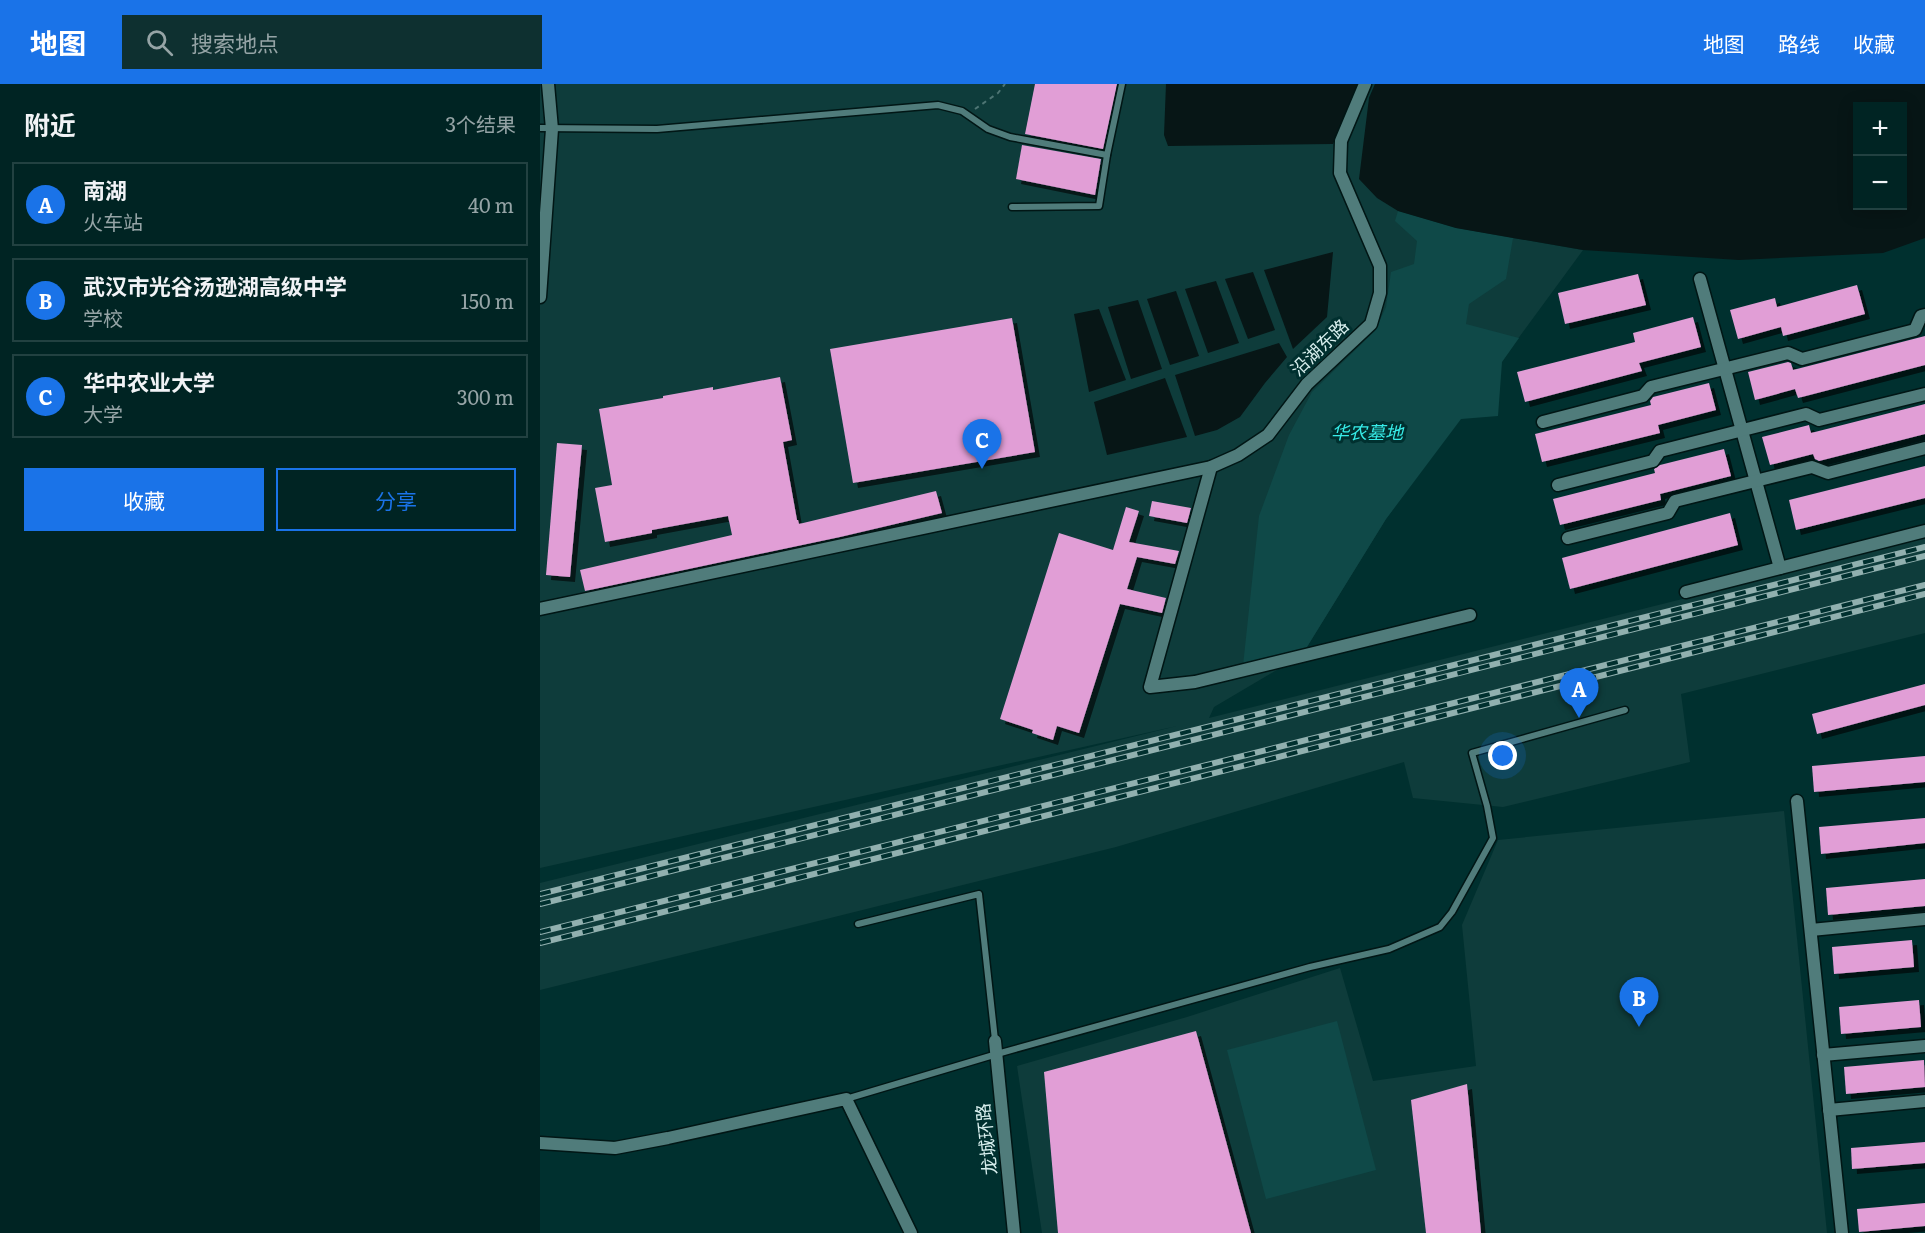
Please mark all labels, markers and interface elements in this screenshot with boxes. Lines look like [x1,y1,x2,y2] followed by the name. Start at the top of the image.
[122,15,542,69] search box
[30,21,86,63] text: 地图
[143,26,176,59] icon: search
[191,26,279,59] text: 搜索地点
[1703,27,1745,58] text: 地图
[1778,27,1820,58] text: 路线
[1853,27,1895,58] text: 收藏
[1853,102,1907,210] map controls
[1853,102,1907,156] button: +
[24,104,76,143] text: 附近
[445,108,516,138] text: 3个结果
[1853,156,1907,210] button: −
[83,173,127,206] text: 南湖
[38,189,53,219] text: A
[468,189,514,219] text: 40 m
[83,206,143,236] text: 火车站
[83,269,347,302] text: 武汉市光谷汤逊湖高级中学
[39,285,52,315] text: B
[461,285,514,315] text: 150 m
[83,302,123,332] text: 学校
[1284,312,1354,382] street label: 沿湖东路
[83,365,215,398] text: 华中农业大学
[38,381,53,411] text: C
[457,381,514,411] text: 300 m
[83,398,123,428] text: 大学
[1331,418,1405,445] park label: 华农墓地
[962,420,1002,469] pin: C
[24,468,264,531] button: 收藏
[276,468,516,531] button: 分享
[1560,668,1598,718] pin: A
[1488,741,1517,770] your location
[1620,978,1658,1027] pin: B
[968,1102,1003,1176] street label: 龙城环路

